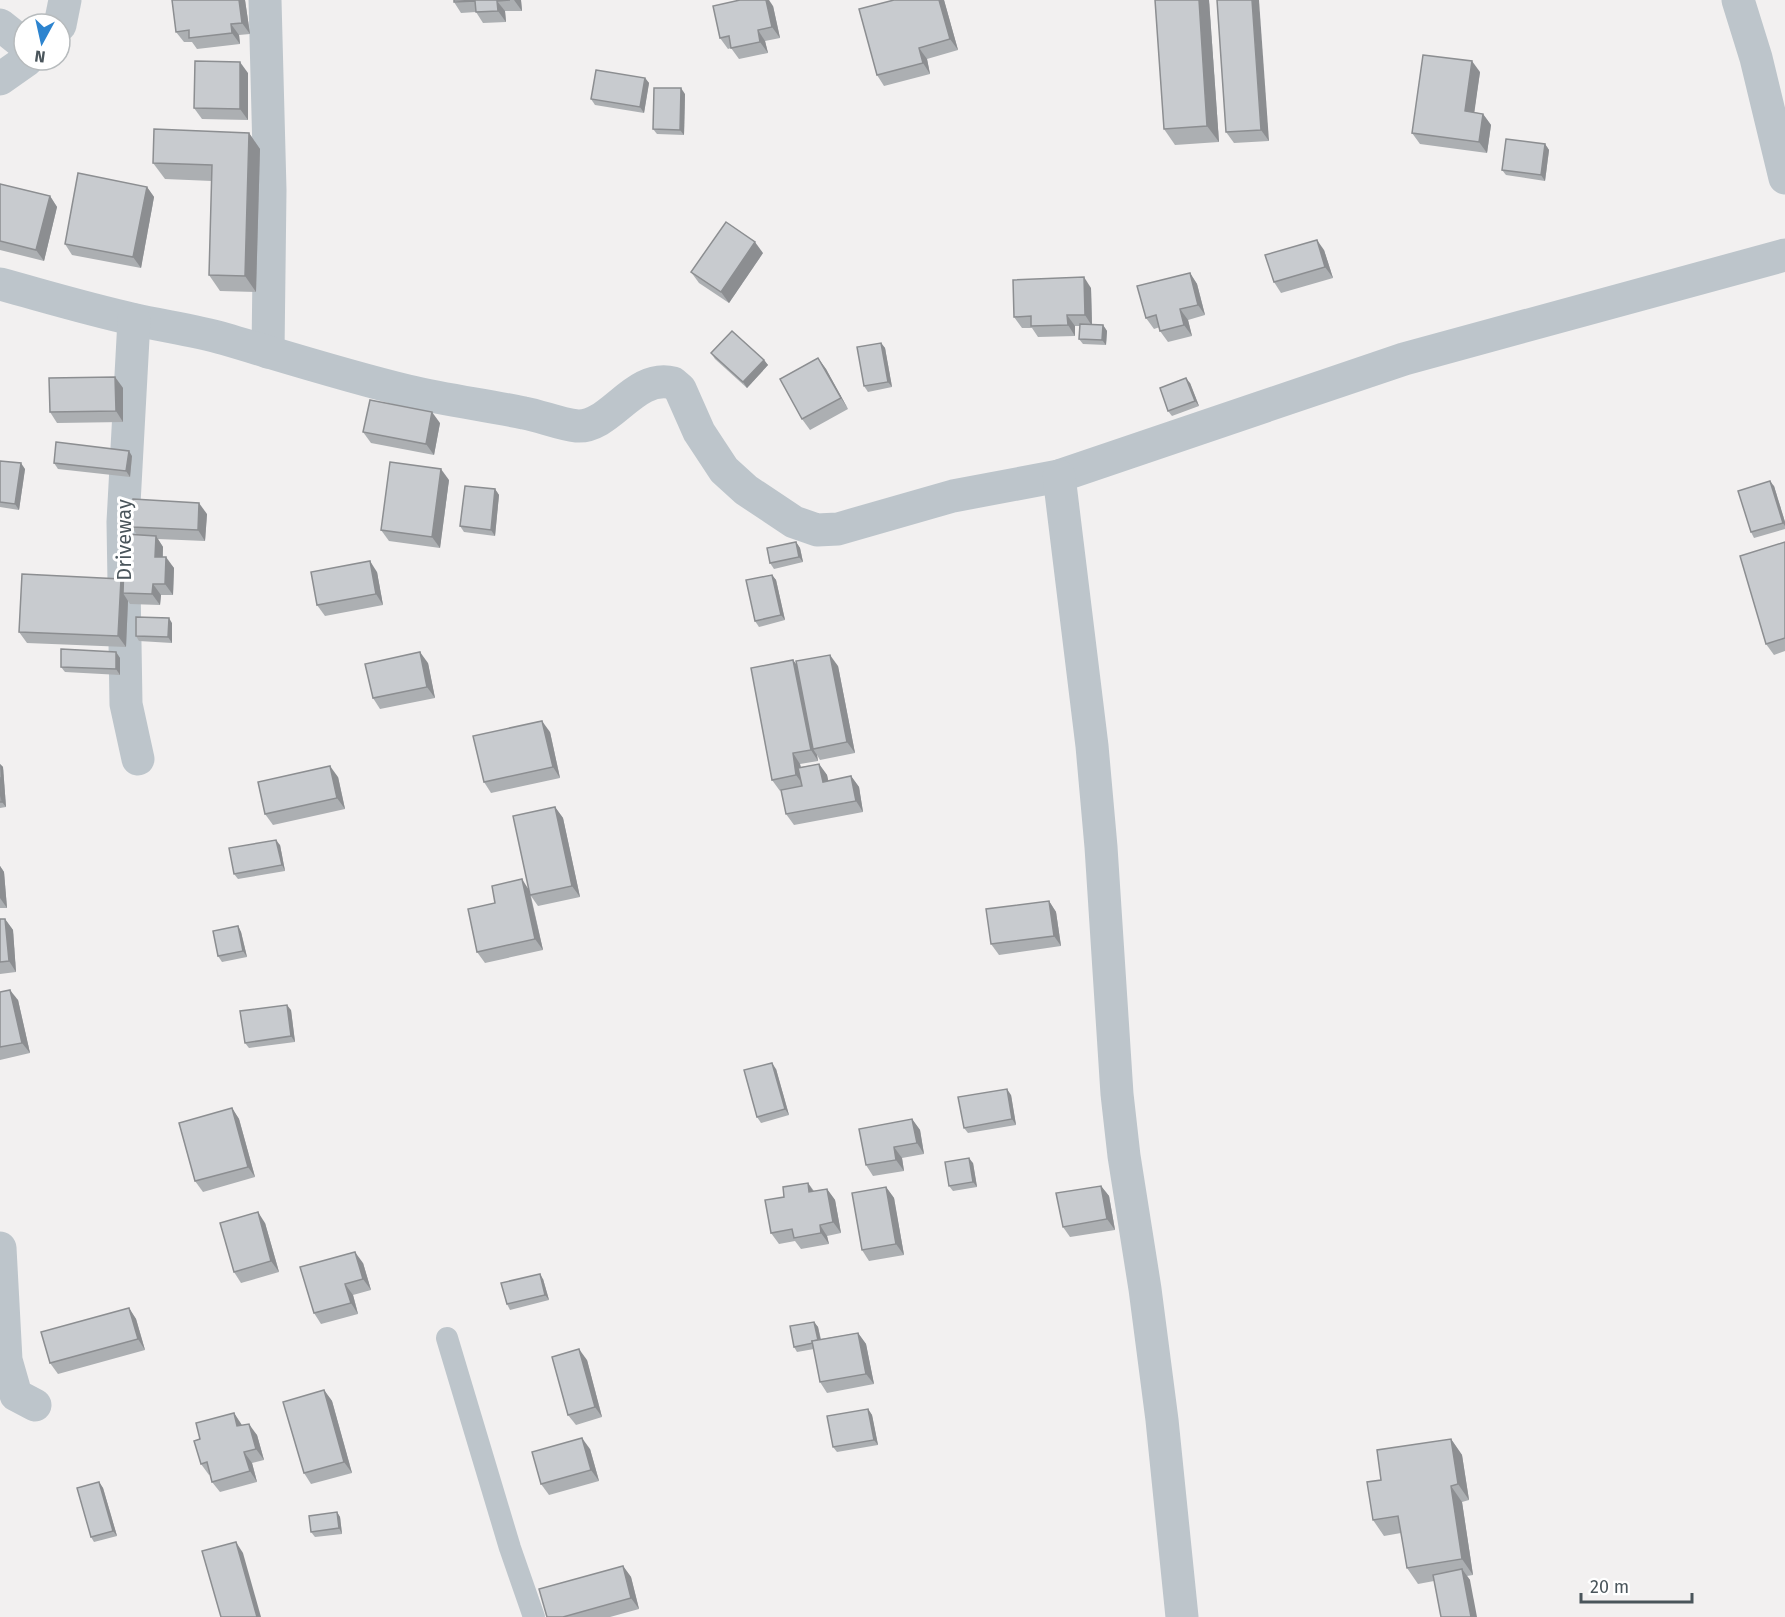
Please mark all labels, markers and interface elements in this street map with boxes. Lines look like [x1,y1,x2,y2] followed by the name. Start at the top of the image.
[12,12,72,72] north arrow
[33,46,47,67] text: N
[112,499,136,581] street label: Driveway
[1581,1566,1692,1604] scale bar
[1590,1576,1629,1598] text: 20 m

